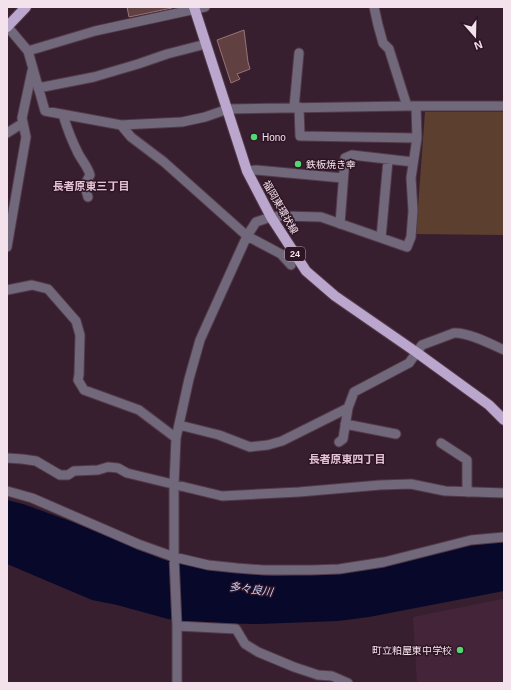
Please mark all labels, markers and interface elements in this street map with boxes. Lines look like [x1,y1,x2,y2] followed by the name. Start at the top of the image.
[455,16,495,56] north arrow
[473,38,484,52] text: N
[249,132,259,142] marker: Hono
[262,132,286,143] place label: Hono
[293,159,303,169] marker: 鉄板焼き幸
[306,159,356,170] place label: 鉄板焼き幸
[261,179,300,236] street label: 福岡東環状線
[53,180,130,192] district label: 長者原東三丁目
[285,247,305,261] road number: 24
[309,453,386,465] district label: 長者原東四丁目
[228,580,275,598] water label: 多々良川
[372,645,452,656] place label: 町立粕屋東中学校
[455,645,465,655] marker: 町立粕屋東中学校

